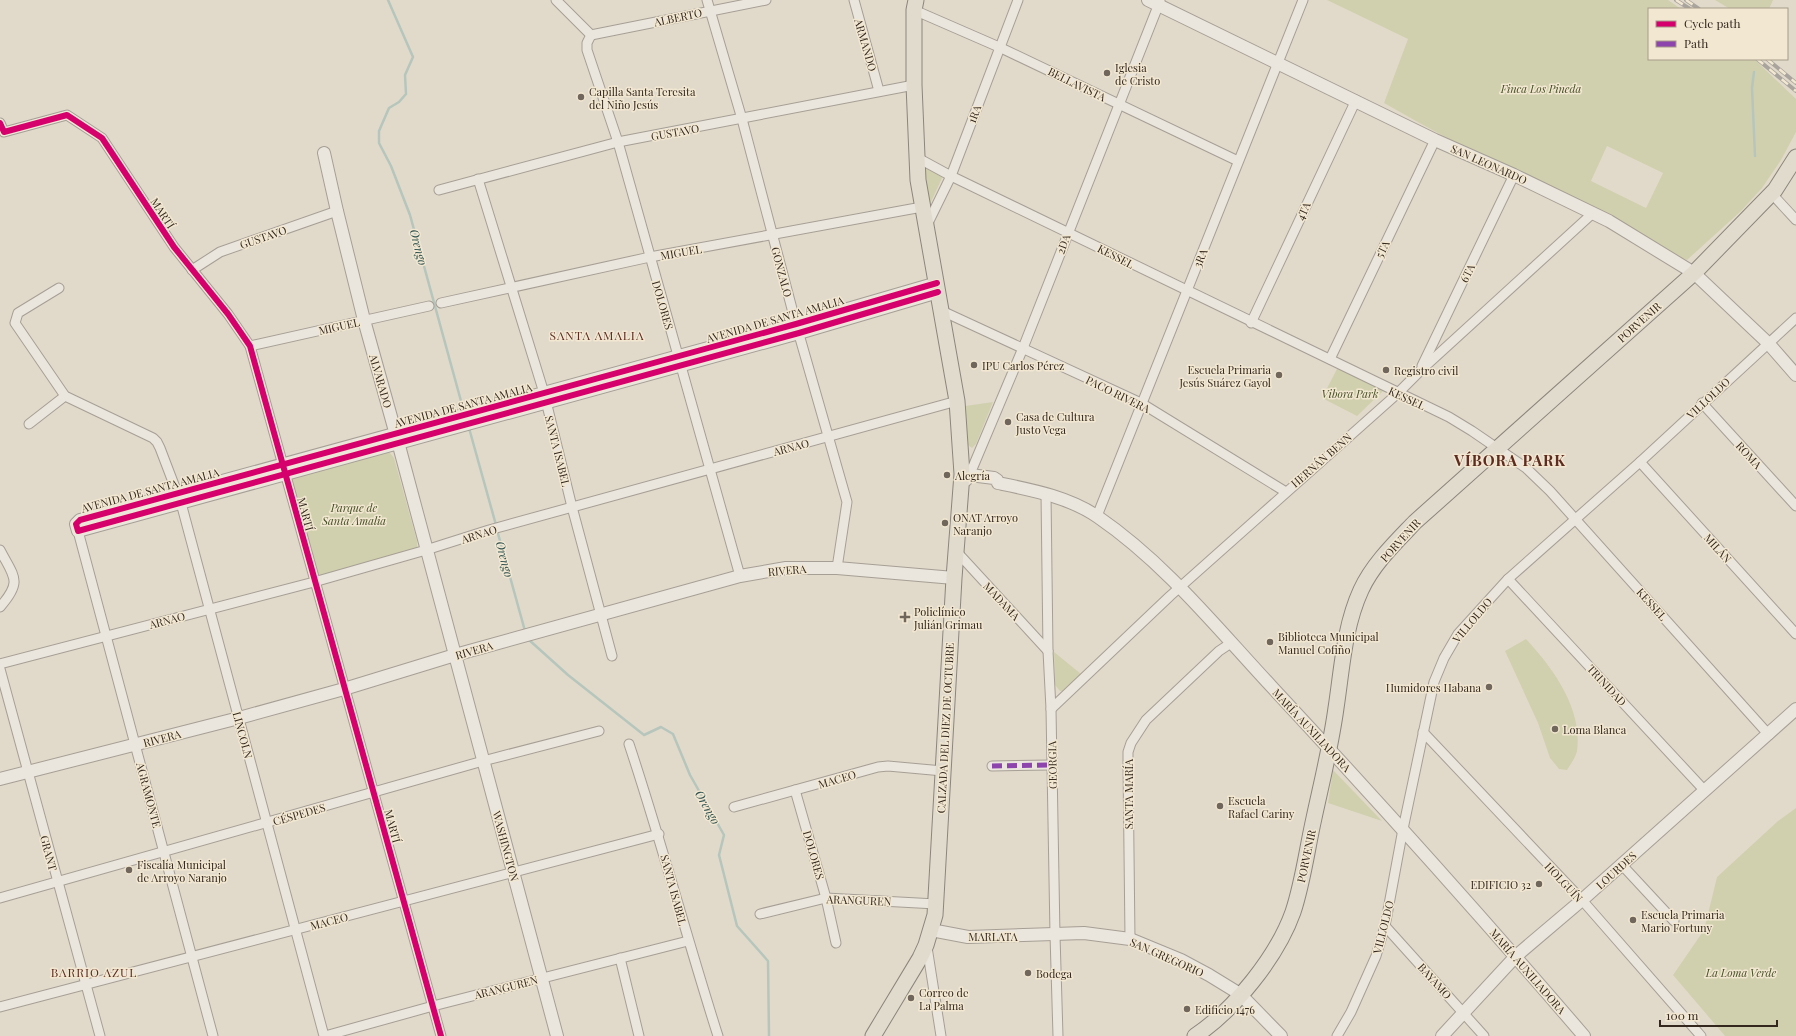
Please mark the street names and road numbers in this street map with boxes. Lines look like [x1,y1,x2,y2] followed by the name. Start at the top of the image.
[652,5,703,30] street label: ALBERTO
[851,16,881,73] street label: ARMANDO
[1046,64,1108,104] street label: BELLAVISTA
[964,103,984,125] street label: 1RA
[650,120,700,144] street label: GUSTAVO
[1449,140,1529,188] street label: SAN LEONARDO
[147,195,179,232] street label: MARTÍ
[1292,199,1314,223] street label: 4TA
[238,222,288,252] street label: GUSTAVO
[1052,232,1074,256] street label: 2DA
[1371,238,1393,260] street label: 5TA
[1095,240,1137,272] street label: KESSEL
[659,241,703,263] street label: MIGUEL
[768,245,796,299] street label: GONZALO
[1189,246,1211,270] street label: 3RA
[1456,261,1478,285] street label: 6TA
[649,279,677,331] street label: DOLORES
[704,292,846,346] street label: AVENIDA DE SANTA AMALIA
[1614,298,1665,346] street label: PORVENIR
[317,314,361,338] street label: MIGUEL
[366,351,396,410] street label: ALVARADO
[1083,372,1153,416] street label: PACO RIVERA
[1682,374,1733,423] street label: VILLOLDO
[391,379,534,431] street label: AVENIDA DE SANTA AMALIA
[1386,383,1428,413] street label: KESSEL
[542,414,574,489] street label: SANTA ISABEL
[1287,429,1355,491] street label: HERNÁN BENN
[770,435,811,459] street label: ARNAO
[1733,438,1765,472] street label: ROMA
[78,464,221,516] street label: AVENIDA DE SANTA AMALIA
[294,496,318,533] street label: MARTÍ
[1376,514,1424,565] street label: PORVENIR
[458,521,499,547] street label: ARNAO
[1701,530,1735,566] street label: MILÁN
[767,561,807,579] street label: RIVERA
[980,579,1024,623] street label: MADAMA
[1633,585,1671,624] street label: KESSEL
[1448,594,1495,646] street label: VILLOLDO
[146,608,187,632] street label: ARNAO
[453,637,495,663] street label: RIVERA
[933,642,957,814] street label: CALZADA DEL DIEZ DE OCTUBRE
[1584,661,1630,709] street label: TRINIDAD
[1269,685,1355,775] street label: MARÍA AUXILIADORA
[230,710,256,760] street label: LINCOLN
[141,726,183,750] street label: RIVERA
[1044,741,1060,789] street label: GEORGIA
[1121,759,1136,829] street label: SANTA MARÍA
[133,760,165,830] street label: AGRAMONTE
[816,766,858,792] street label: MACEO
[271,799,327,829] street label: CÉSPEDES
[381,808,405,845] street label: MARTÍ
[489,808,523,883] street label: WASHINGTON
[1293,827,1319,884] street label: PORVENIR
[800,829,828,881] street label: DOLORES
[37,834,61,873] street label: GRANT
[1593,848,1640,892] street label: LOURDES
[657,853,691,928] street label: SANTA ISABEL
[1542,859,1587,905] street label: HOLGUÍN
[825,891,892,909] street label: ARANGUREN
[1369,899,1397,956] street label: VILLOLDO
[308,909,350,933] street label: MACEO
[1487,925,1569,1017] street label: MARÍA AUXILIADORA
[968,929,1018,944] street label: MARLATA
[1128,934,1206,980] street label: SAN GREGORIO
[1415,960,1455,1002] street label: BAYAMO
[472,972,540,1002] street label: ARANGUREN

